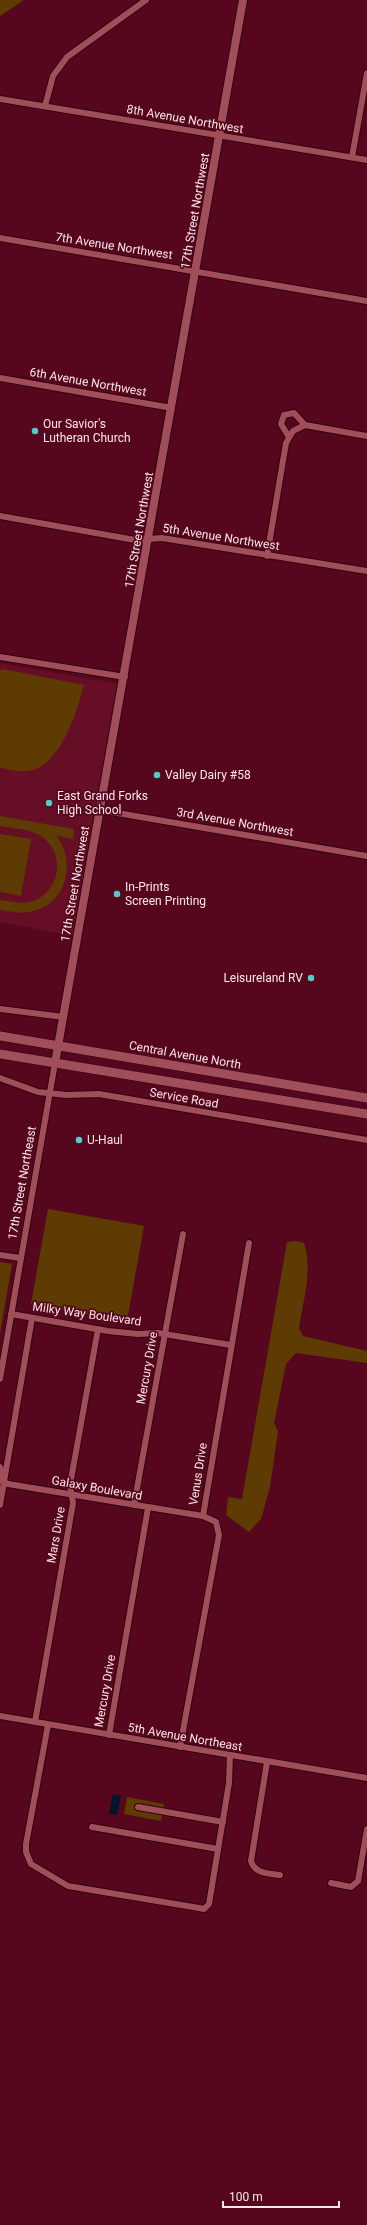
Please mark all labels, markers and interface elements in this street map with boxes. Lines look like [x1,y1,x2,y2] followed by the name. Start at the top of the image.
[126,102,245,136] street label: 8th Avenue Northwest
[178,152,212,270] street label: 17th Street Northwest
[54,230,174,262] street label: 7th Avenue Northwest
[29,365,148,399] street label: 6th Avenue Northwest
[43,417,131,445] place label: Our Savior's Lutheran Church
[30,426,40,436] marker: Our Savior's Lutheran Church
[122,471,156,589] street label: 17th Street Northwest
[161,521,281,553] street label: 5th Avenue Northwest
[165,768,251,782] place label: Valley Dairy #58
[152,770,162,780] marker: Valley Dairy #58
[57,789,148,817] place label: East Grand Forks High School
[44,798,54,808] marker: East Grand Forks High School
[175,805,295,839] street label: 3rd Avenue Northwest
[58,825,92,943] street label: 17th Street Northwest
[125,880,206,908] place label: In-Prints Screen Printing
[112,889,122,899] marker: In-Prints Screen Printing
[223,971,303,985] place label: Leisureland RV
[306,973,316,983] marker: Leisureland RV
[128,1038,242,1072] street label: Central Avenue North
[149,1085,219,1111] street label: Service Road
[5,1125,39,1241] street label: 17th Street Northeast
[87,1133,123,1147] place label: U-Haul
[74,1135,84,1145] marker: U-Haul
[32,1299,142,1329] street label: Milky Way Boulevard
[134,1331,160,1405] street label: Mercury Drive
[186,1442,210,1506] street label: Venus Drive
[51,1473,143,1503] street label: Galaxy Boulevard
[44,1506,68,1564] street label: Mars Drive
[92,1654,118,1728] street label: Mercury Drive
[127,1720,243,1754] street label: 5th Avenue Northeast
[223,2183,339,2209] scale bar
[229,2190,263,2204] text: 100 m

